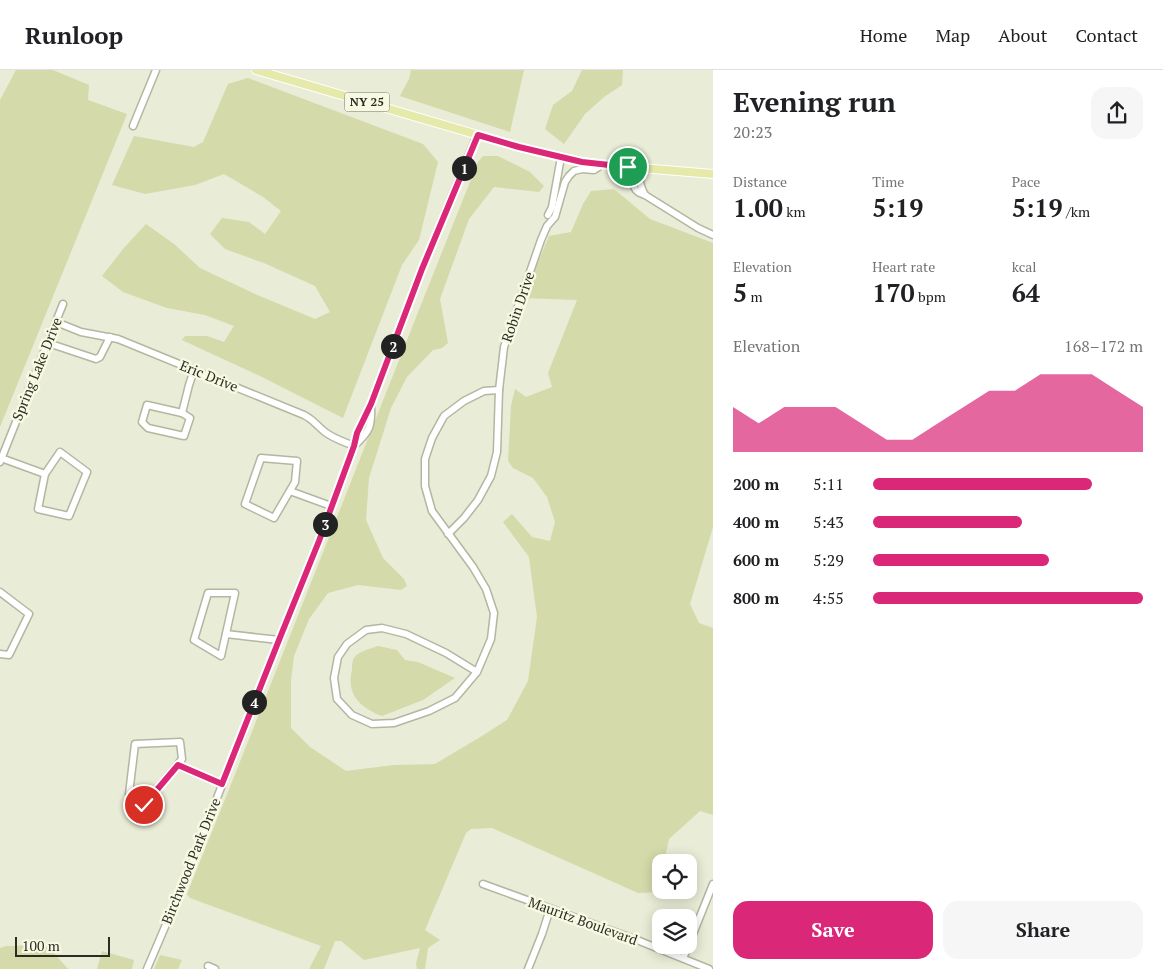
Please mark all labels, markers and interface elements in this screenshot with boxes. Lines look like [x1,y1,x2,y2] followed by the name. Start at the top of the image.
[25,19,123,51] text: Runloop
[860,23,907,47] text: Home
[935,23,970,47] text: Map
[998,23,1047,47] text: About
[1075,23,1138,47] text: Contact
[733,83,896,120] text: Evening run
[1091,87,1143,139] button: share
[344,92,390,112] road number: NY 25
[733,121,772,143] text: 20:23
[607,146,649,188] pin
[614,153,642,181] icon: arrive
[452,156,476,180] pin: 1
[461,159,468,178] text: 1
[733,172,787,191] text: Distance
[872,172,904,191] text: Time
[1012,172,1040,191] text: Pace
[733,191,783,224] text: 1.00
[872,191,923,224] text: 5:19
[1012,191,1063,224] text: 5:19
[783,202,806,221] text: km
[1063,202,1090,221] text: /km
[733,257,792,276] text: Elevation
[872,257,935,276] text: Heart rate
[1012,257,1037,276] text: kcal
[497,269,538,345] street label: Robin Drive
[733,276,747,309] text: 5
[872,276,915,309] text: 170
[1012,276,1040,309] text: 64
[747,287,763,306] text: m
[915,287,946,306] text: bpm
[7,314,66,423] street label: Spring Lake Drive
[380,334,406,358] pin: 2
[733,335,800,357] text: Elevation
[1064,335,1143,357] text: 168–172 m
[390,337,397,356] text: 2
[177,355,241,396] street label: Eric Drive
[733,473,779,495] text: 200 m
[813,473,844,495] text: 5:11
[733,511,779,533] text: 400 m
[813,511,844,533] text: 5:43
[312,512,338,536] pin: 3
[322,515,329,534] text: 3
[733,549,779,571] text: 600 m
[813,549,844,571] text: 5:29
[733,587,779,609] text: 800 m
[813,587,844,609] text: 4:55
[242,690,266,714] pin: 4
[251,693,258,712] text: 4
[123,784,165,826] pin
[130,791,158,819] icon: check
[157,795,225,927] street label: Birchwood Park Drive
[652,854,697,954] map controls
[652,854,697,899] button: locate
[526,892,641,949] street label: Mauritz Boulevard
[733,901,933,959] button: Save
[943,901,1143,959] button: Share
[652,909,697,954] button: layers
[15,934,110,957] scale bar
[22,936,60,955] text: 100 m

